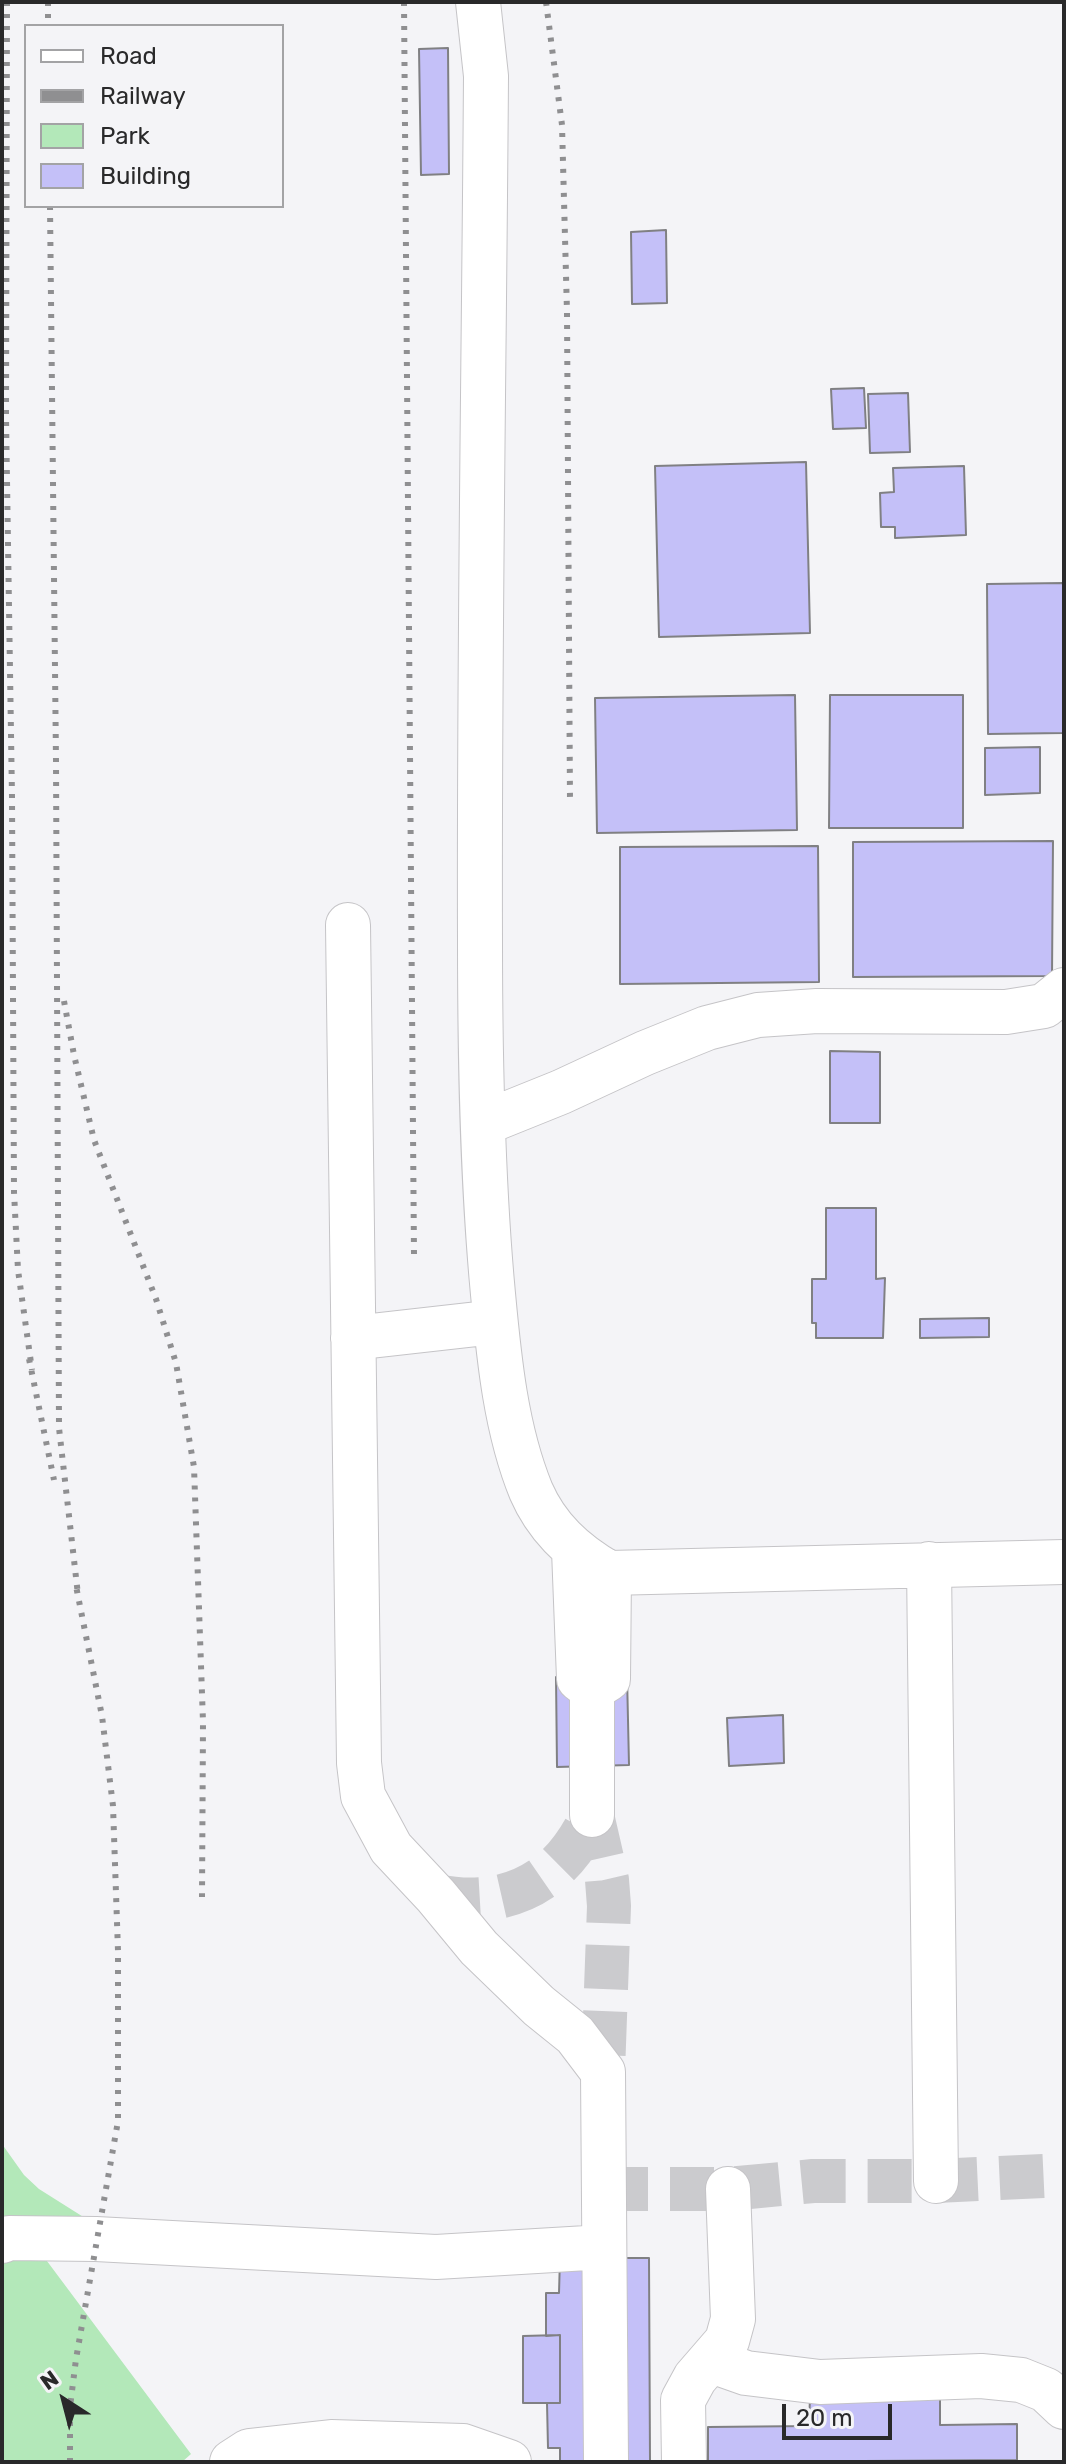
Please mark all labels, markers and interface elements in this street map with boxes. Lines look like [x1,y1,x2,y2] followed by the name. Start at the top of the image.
[24,24,284,208] legend
[100,42,157,70] text: Road
[100,82,186,110] text: Railway
[100,122,150,150] text: Park
[100,162,191,190] text: Building
[24,2360,104,2440] north arrow
[35,2365,64,2396] text: N
[786,2388,896,2438] scale bar
[796,2404,853,2432] text: 20 m

